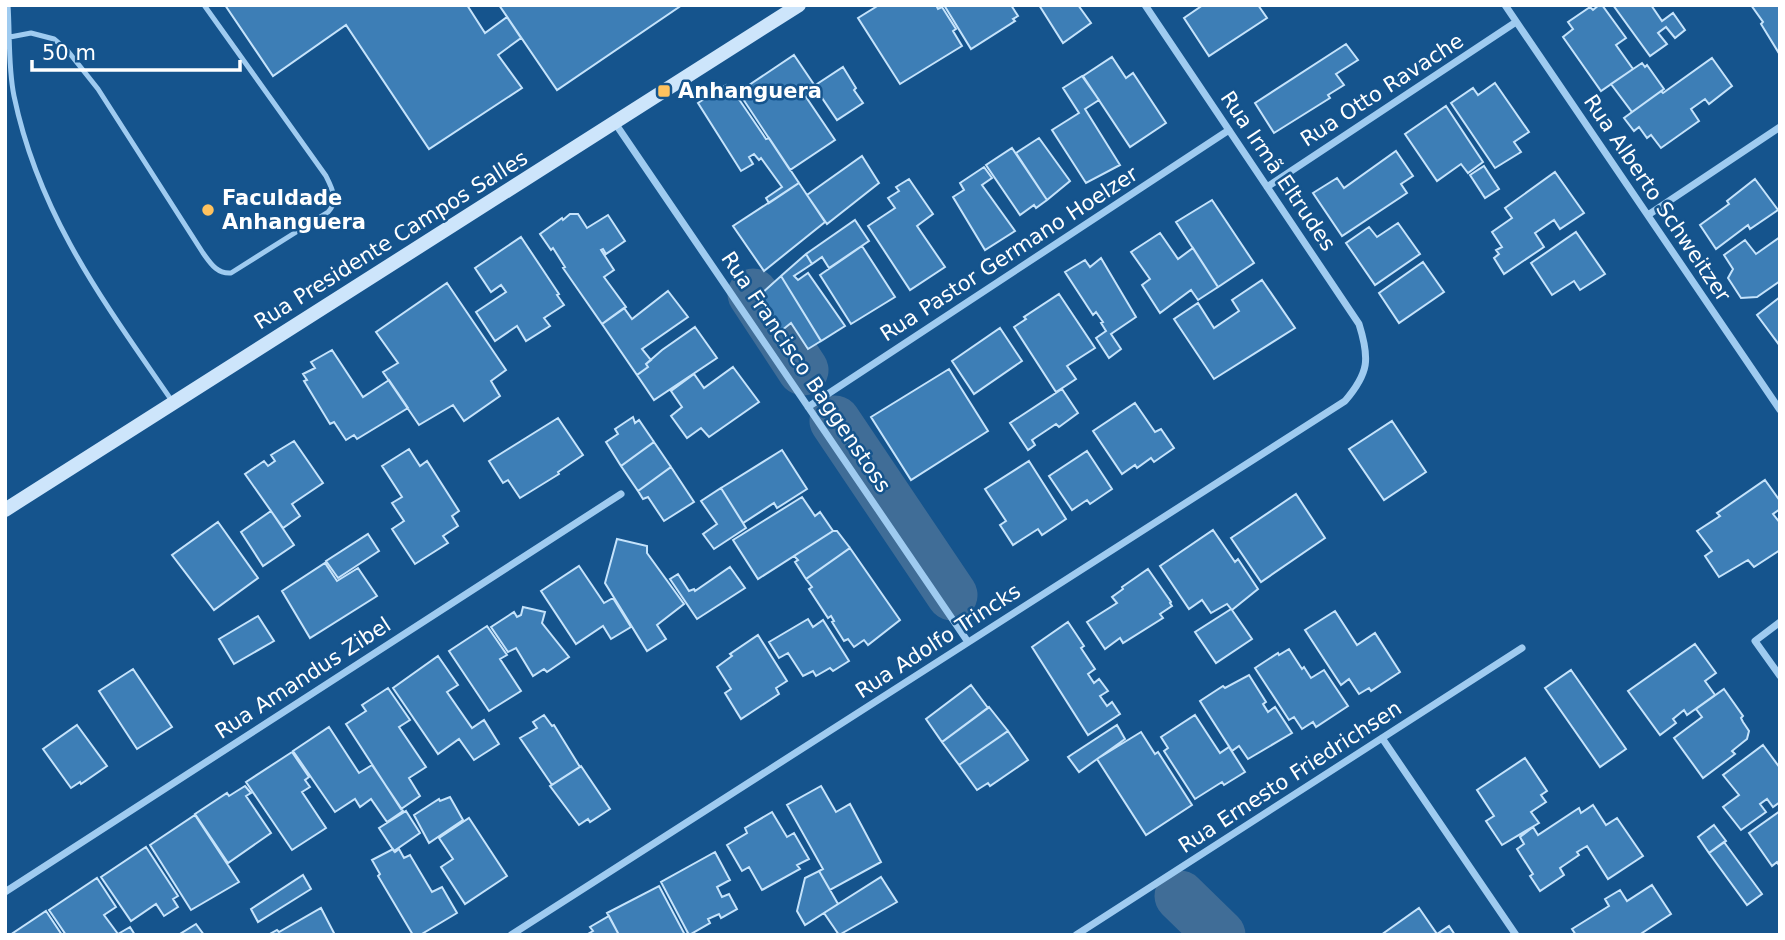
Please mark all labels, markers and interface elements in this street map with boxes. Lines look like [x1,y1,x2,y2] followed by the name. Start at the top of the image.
[32,28,240,72] scale bar
[1296,28,1468,152] street label: Rua Otto Ravache
[42,41,96,65] text: 50 m
[678,79,822,103] place label: Anhanguera
[656,83,672,99] marker: Anhanguera
[1216,87,1340,255] street label: Rua Irmã Eltrudes
[1579,90,1735,306] street label: Rua Alberto Schweitzer
[250,146,532,334] street label: Rua Presidente Campos Salles
[876,161,1142,346] street label: Rua Pastor Germano Hoelzer
[222,186,366,234] place label: Faculdade Anhanguera
[200,202,216,218] marker: Faculdade Anhanguera
[716,247,896,497] street label: Rua Francisco Baggenstoss
[851,579,1025,703] street label: Rua Adolfo Trincks
[211,612,395,744] street label: Rua Amandus Zibel
[1174,696,1406,858] street label: Rua Ernesto Friedrichsen

